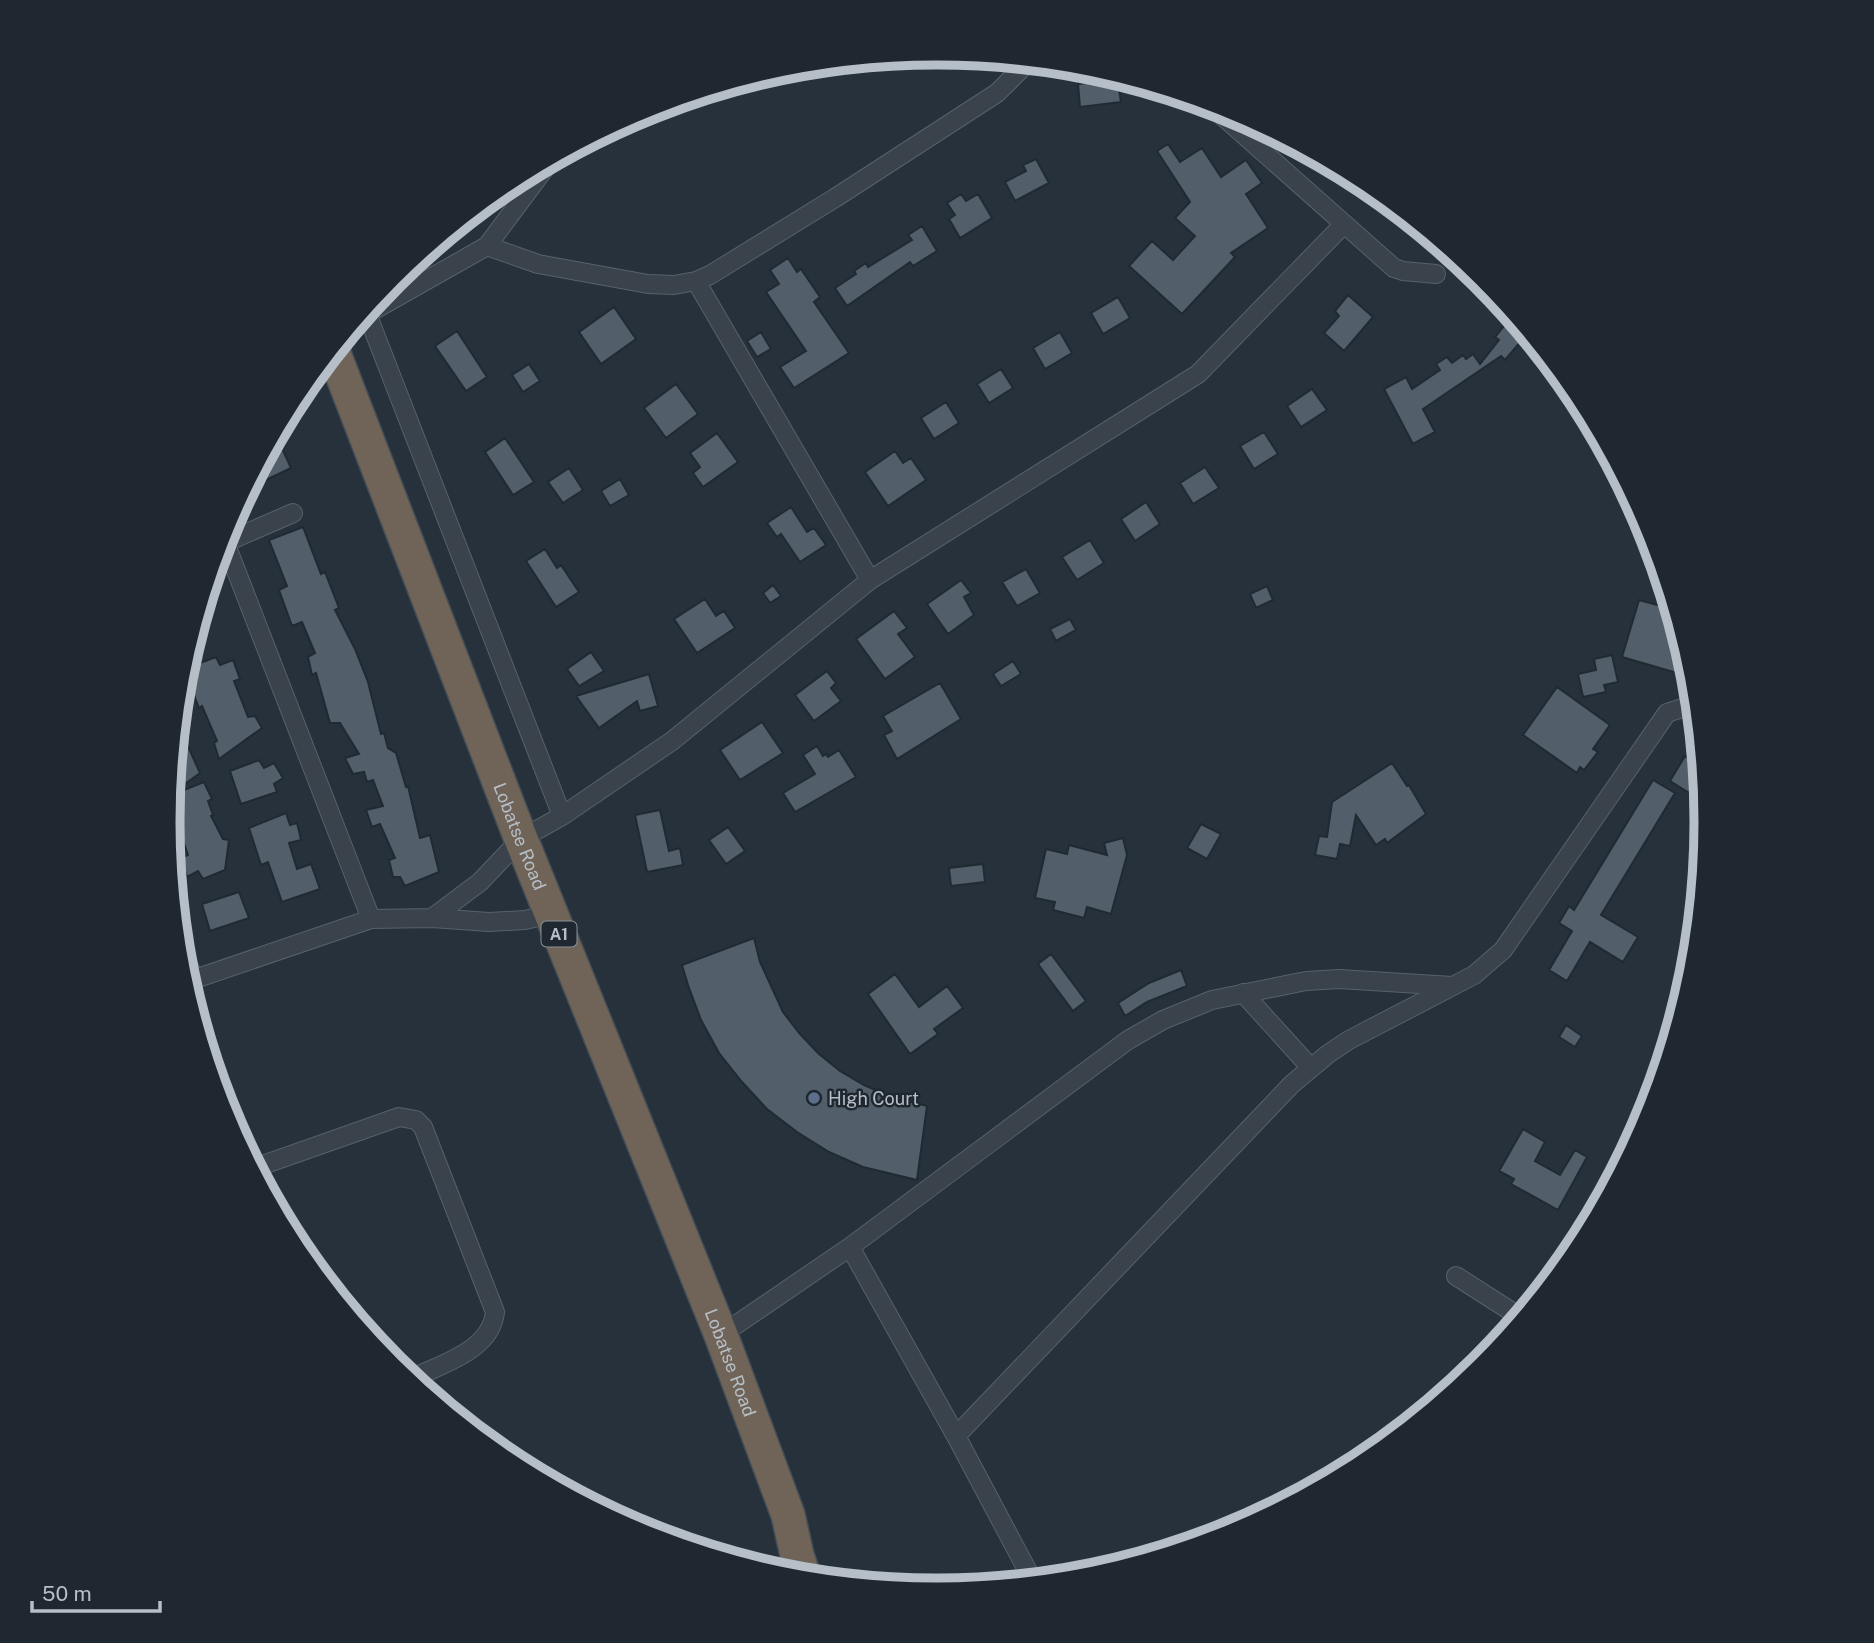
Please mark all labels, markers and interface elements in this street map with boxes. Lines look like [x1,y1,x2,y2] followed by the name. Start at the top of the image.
[490,779,551,893] street label: Lobatse Road
[542,922,576,946] road number: A1
[828,1088,919,1109] place label: High Court
[806,1090,822,1106] marker: High Court
[701,1305,761,1419] street label: Lobatse Road
[32,1570,159,1614] scale bar
[42,1581,92,1606] text: 50 m

